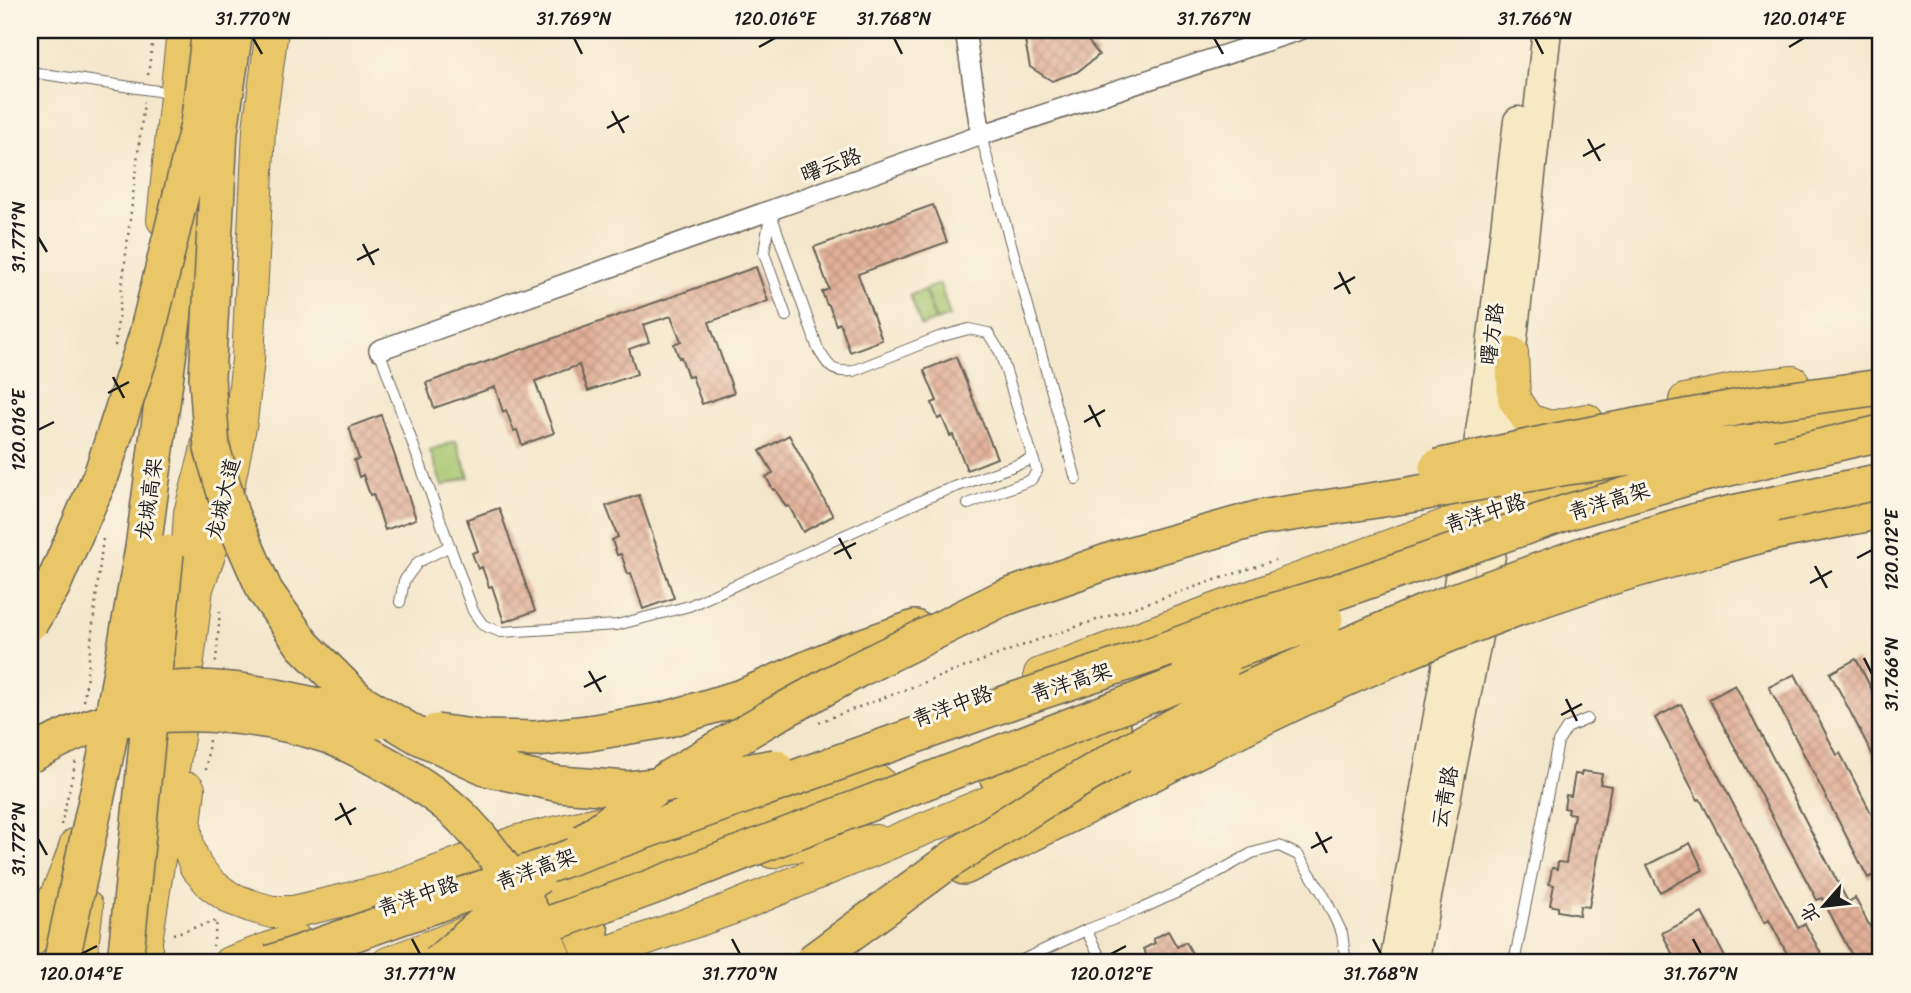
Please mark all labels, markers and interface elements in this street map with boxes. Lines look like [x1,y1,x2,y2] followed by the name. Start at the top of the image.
[215,3,291,35] text: 31.770°N
[537,3,612,35] text: 31.769°N
[734,3,817,35] text: 120.016°E
[857,3,932,35] text: 31.768°N
[1177,3,1252,35] text: 31.767°N
[1498,3,1572,35] text: 31.766°N
[1763,3,1846,35] text: 120.014°E
[795,136,867,194] street label: 曙云路
[3,201,35,273] text: 31.771°N
[1469,300,1515,368] street label: 曙方路
[3,388,35,471] text: 120.016°E
[194,454,252,544] street label: 龙城大道
[124,455,174,543] street label: 龙城高架
[1563,471,1655,531] street label: 青洋高架
[1439,482,1531,544] street label: 青洋中路
[1876,508,1908,591] text: 120.012°E
[1876,637,1908,711] text: 31.766°N
[1025,651,1117,713] street label: 青洋高架
[906,674,998,738] street label: 青洋中路
[1420,762,1470,832] street label: 云青路
[3,801,35,876] text: 31.772°N
[490,837,582,901] street label: 青洋高架
[372,864,464,928] street label: 青洋中路
[1788,870,1858,940] north arrow
[1790,898,1828,930] text: 北
[40,958,123,990] text: 120.014°E
[384,958,456,990] text: 31.771°N
[702,958,778,990] text: 31.770°N
[1070,958,1153,990] text: 120.012°E
[1344,958,1419,990] text: 31.768°N
[1664,958,1739,990] text: 31.767°N

